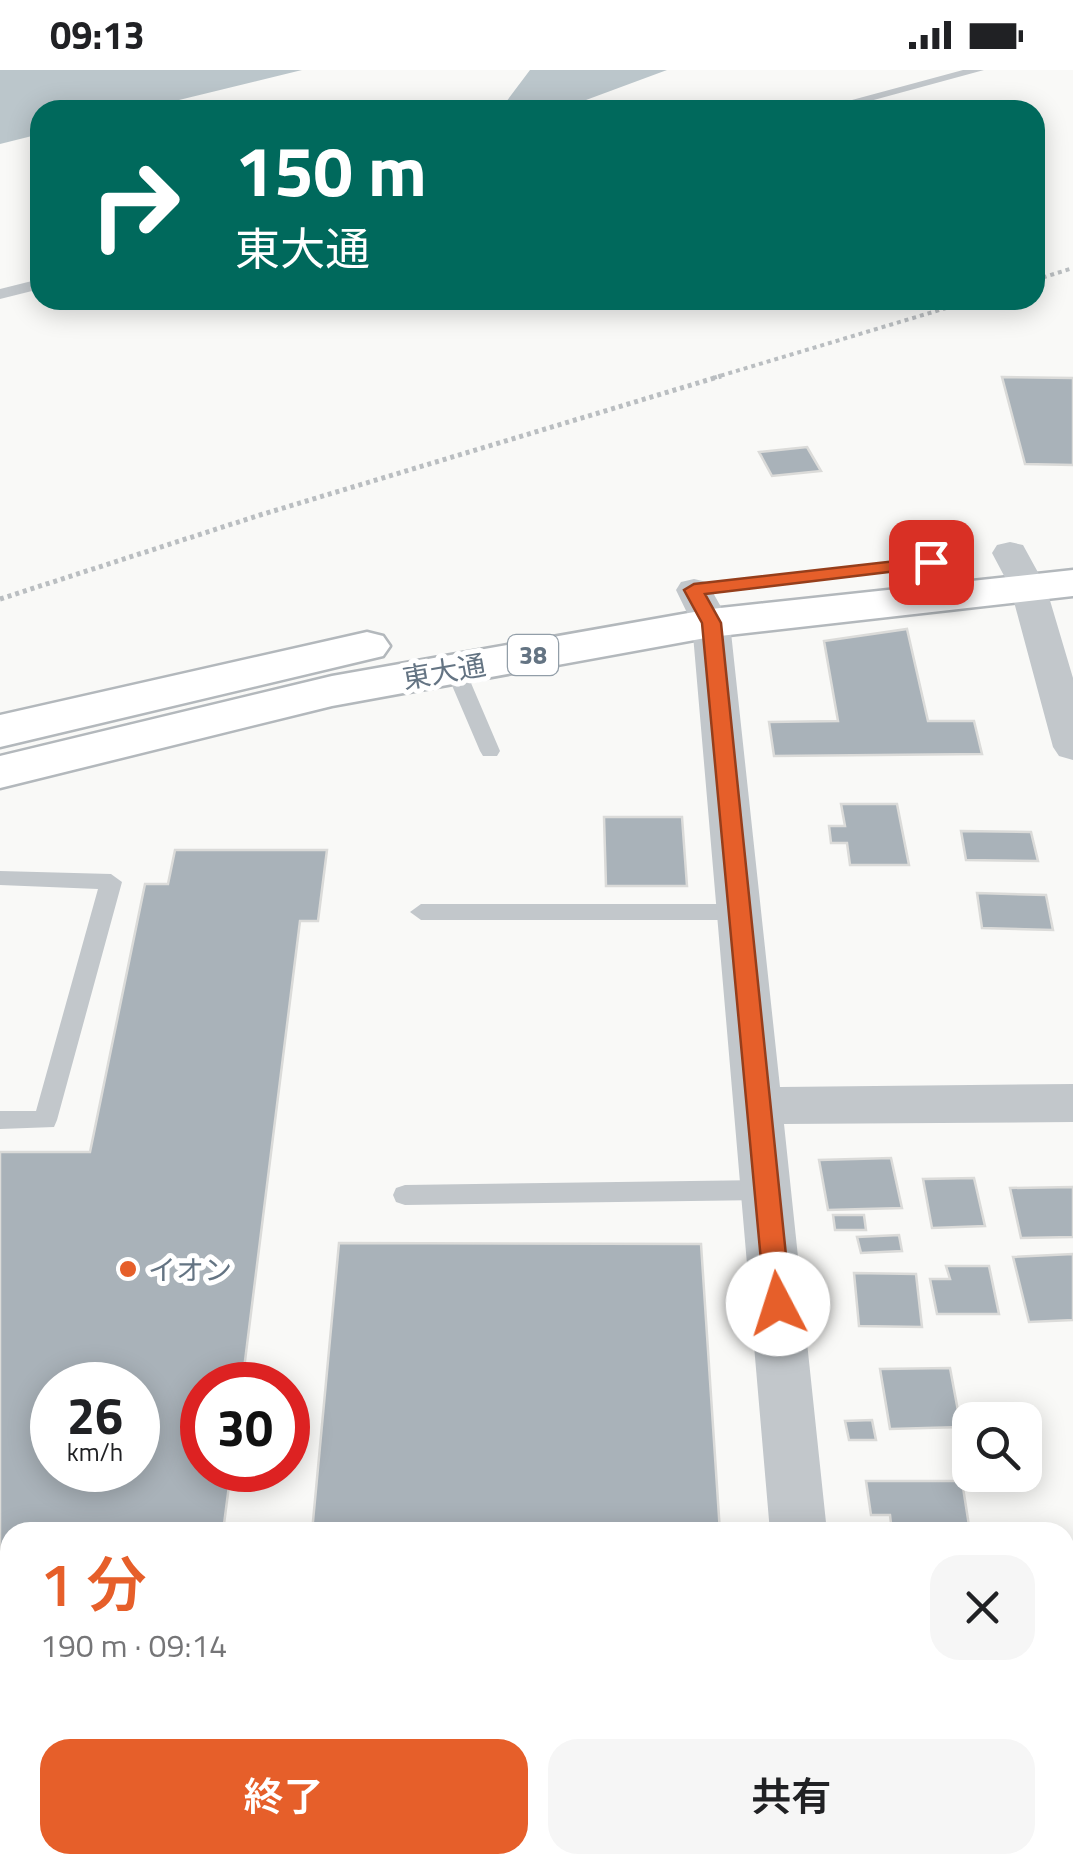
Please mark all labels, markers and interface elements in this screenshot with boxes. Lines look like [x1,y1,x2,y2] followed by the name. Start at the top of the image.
[50,6,145,64] text: 09:13
[235,117,427,223] text: 150 m
[70,140,200,270] icon: right
[235,214,370,282] text: 東大通
[889,520,974,605] pin
[904,535,959,590] icon: arrive
[508,635,558,675] road number: 38
[399,643,489,699] street label: 東大通
[148,1248,232,1291] place label: イオン
[726,1252,830,1356] position arrow
[117,1258,139,1280] marker: イオン
[180,1362,310,1492] speed limit sign: 30
[67,1377,123,1453] text: 26
[952,1402,1042,1492] map controls
[952,1402,1042,1492] button: search
[67,1433,123,1471] text: km/h
[40,1538,147,1629] text: 1 分
[930,1555,1035,1660] button: close
[40,1621,227,1669] text: 190 m · 09:14
[40,1739,528,1854] button: 終了
[548,1739,1035,1854] button: 共有

